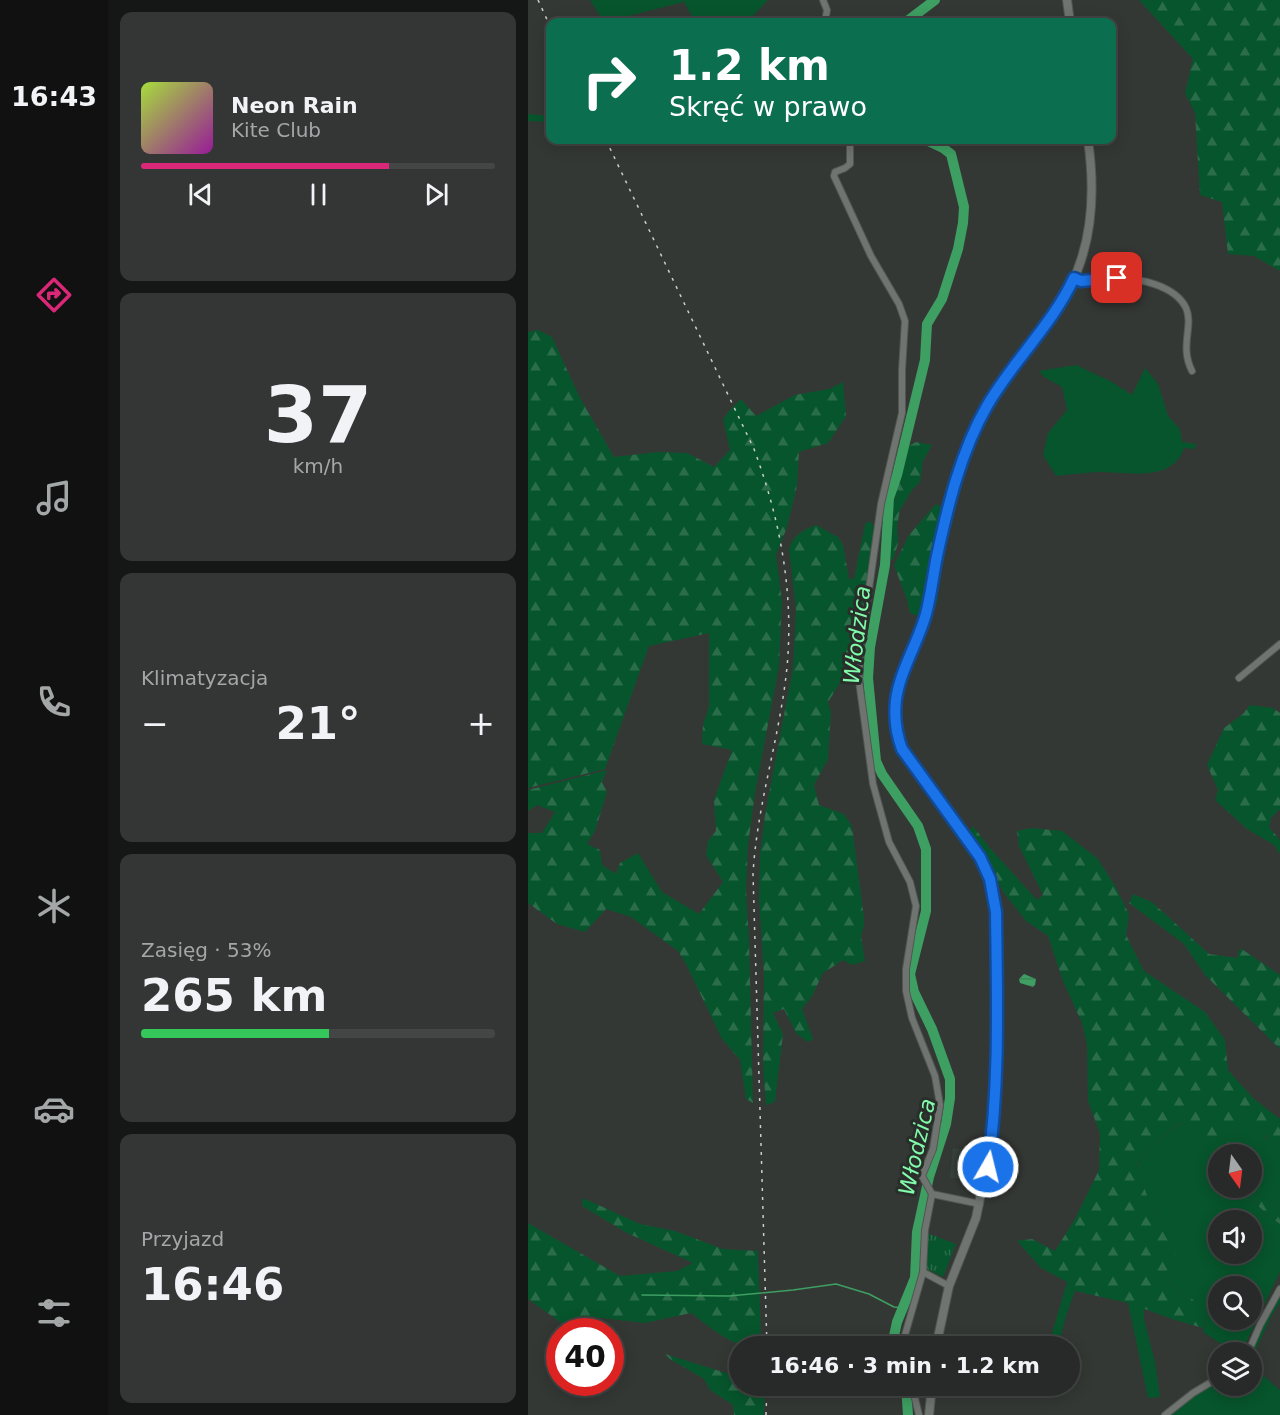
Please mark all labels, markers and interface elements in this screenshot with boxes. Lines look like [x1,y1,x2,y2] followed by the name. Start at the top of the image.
[669,41,830,90] text: 1.2 km
[570,42,648,120] icon: right
[11,81,97,112] text: 16:43
[669,91,867,122] text: Skręć w prawo
[231,93,358,118] text: Neon Rain
[231,118,321,142] text: Kite Club
[184,178,217,211] icon: previous
[302,178,335,211] icon: pause
[420,178,453,211] icon: next
[1091,252,1142,303] pin
[1100,261,1133,294] icon: arrive
[33,274,75,316] icon: directions
[264,370,372,460] text: 37
[293,454,343,478] text: km/h
[33,477,75,519] icon: music
[839,584,875,686] water label: Włodzica
[141,666,268,690] text: Klimatyzacja
[33,681,75,723] icon: phone
[275,697,361,750] text: 21°
[141,704,169,743] text: −
[467,704,495,743] text: +
[33,885,75,927] icon: climate
[141,938,271,962] text: Zasięg · 53%
[141,969,327,1022] text: 265 km
[33,1088,75,1130] icon: car
[894,1096,940,1198] water label: Włodzica
[956,1135,1020,1199] position arrow
[1208,1144,1262,1198] north arrow
[1208,1144,1262,1396] map controls
[1208,1210,1262,1264] button: sound
[141,1227,224,1251] text: Przyjazd
[141,1258,284,1311] text: 16:46
[1208,1276,1262,1330] button: search
[33,1292,75,1334] icon: filters
[546,1318,624,1396] speed limit sign: 40
[1208,1342,1262,1396] button: layers
[769,1353,1040,1378] text: 16:46 · 3 min · 1.2 km

